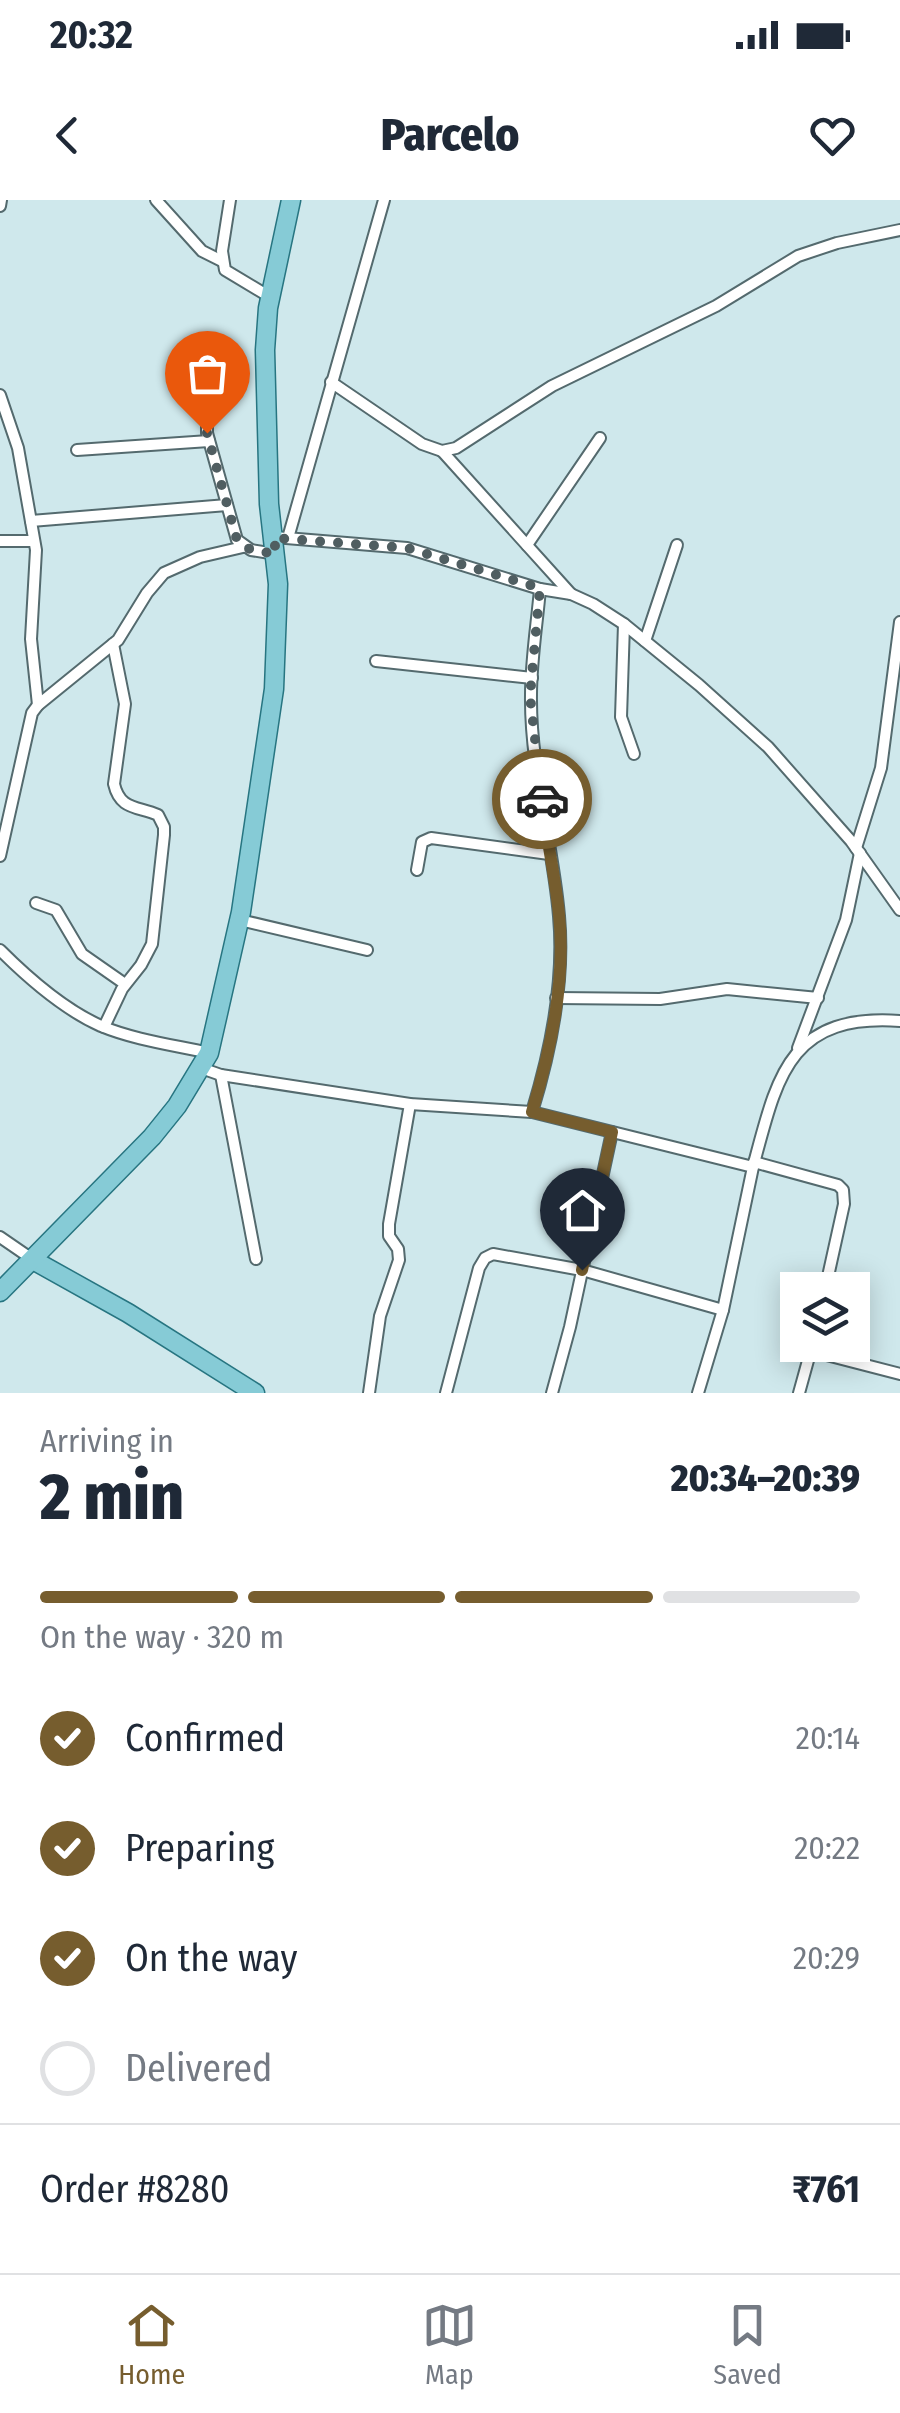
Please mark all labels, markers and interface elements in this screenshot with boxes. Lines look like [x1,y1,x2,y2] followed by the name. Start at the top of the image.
[50,12,133,58] text: 20:32
[40,108,95,163] icon: back
[381,108,519,162] text: Parcelo
[805,108,860,163] icon: heart
[165,331,250,434] pin
[180,346,235,401] icon: bag
[492,749,592,849] courier
[515,772,570,827] icon: car
[540,1168,625,1271] pin
[555,1183,610,1238] icon: home
[780,1272,870,1362] map controls
[780,1272,870,1362] button: layers
[40,1422,174,1460] text: Arriving in
[671,1455,860,1501] text: 20:34–20:39
[40,1458,184,1536] text: 2 min
[40,1618,284,1656] text: On the way · 320 m
[40,1711,95,1766] icon: check
[125,1715,285,1761] text: Confirmed
[796,1719,860,1757] text: 20:14
[40,1821,95,1876] icon: check
[125,1825,274,1871] text: Preparing
[794,1829,860,1867] text: 20:22
[40,1931,95,1986] icon: check
[125,1935,297,1981] text: On the way
[793,1939,860,1977] text: 20:29
[125,2045,272,2091] text: Delivered
[40,2166,230,2212] text: Order #8280
[792,2166,860,2212] text: ₹761
[118,2298,185,2391] tab: Home
[422,2298,477,2391] tab: Map
[713,2298,782,2391] tab: Saved

